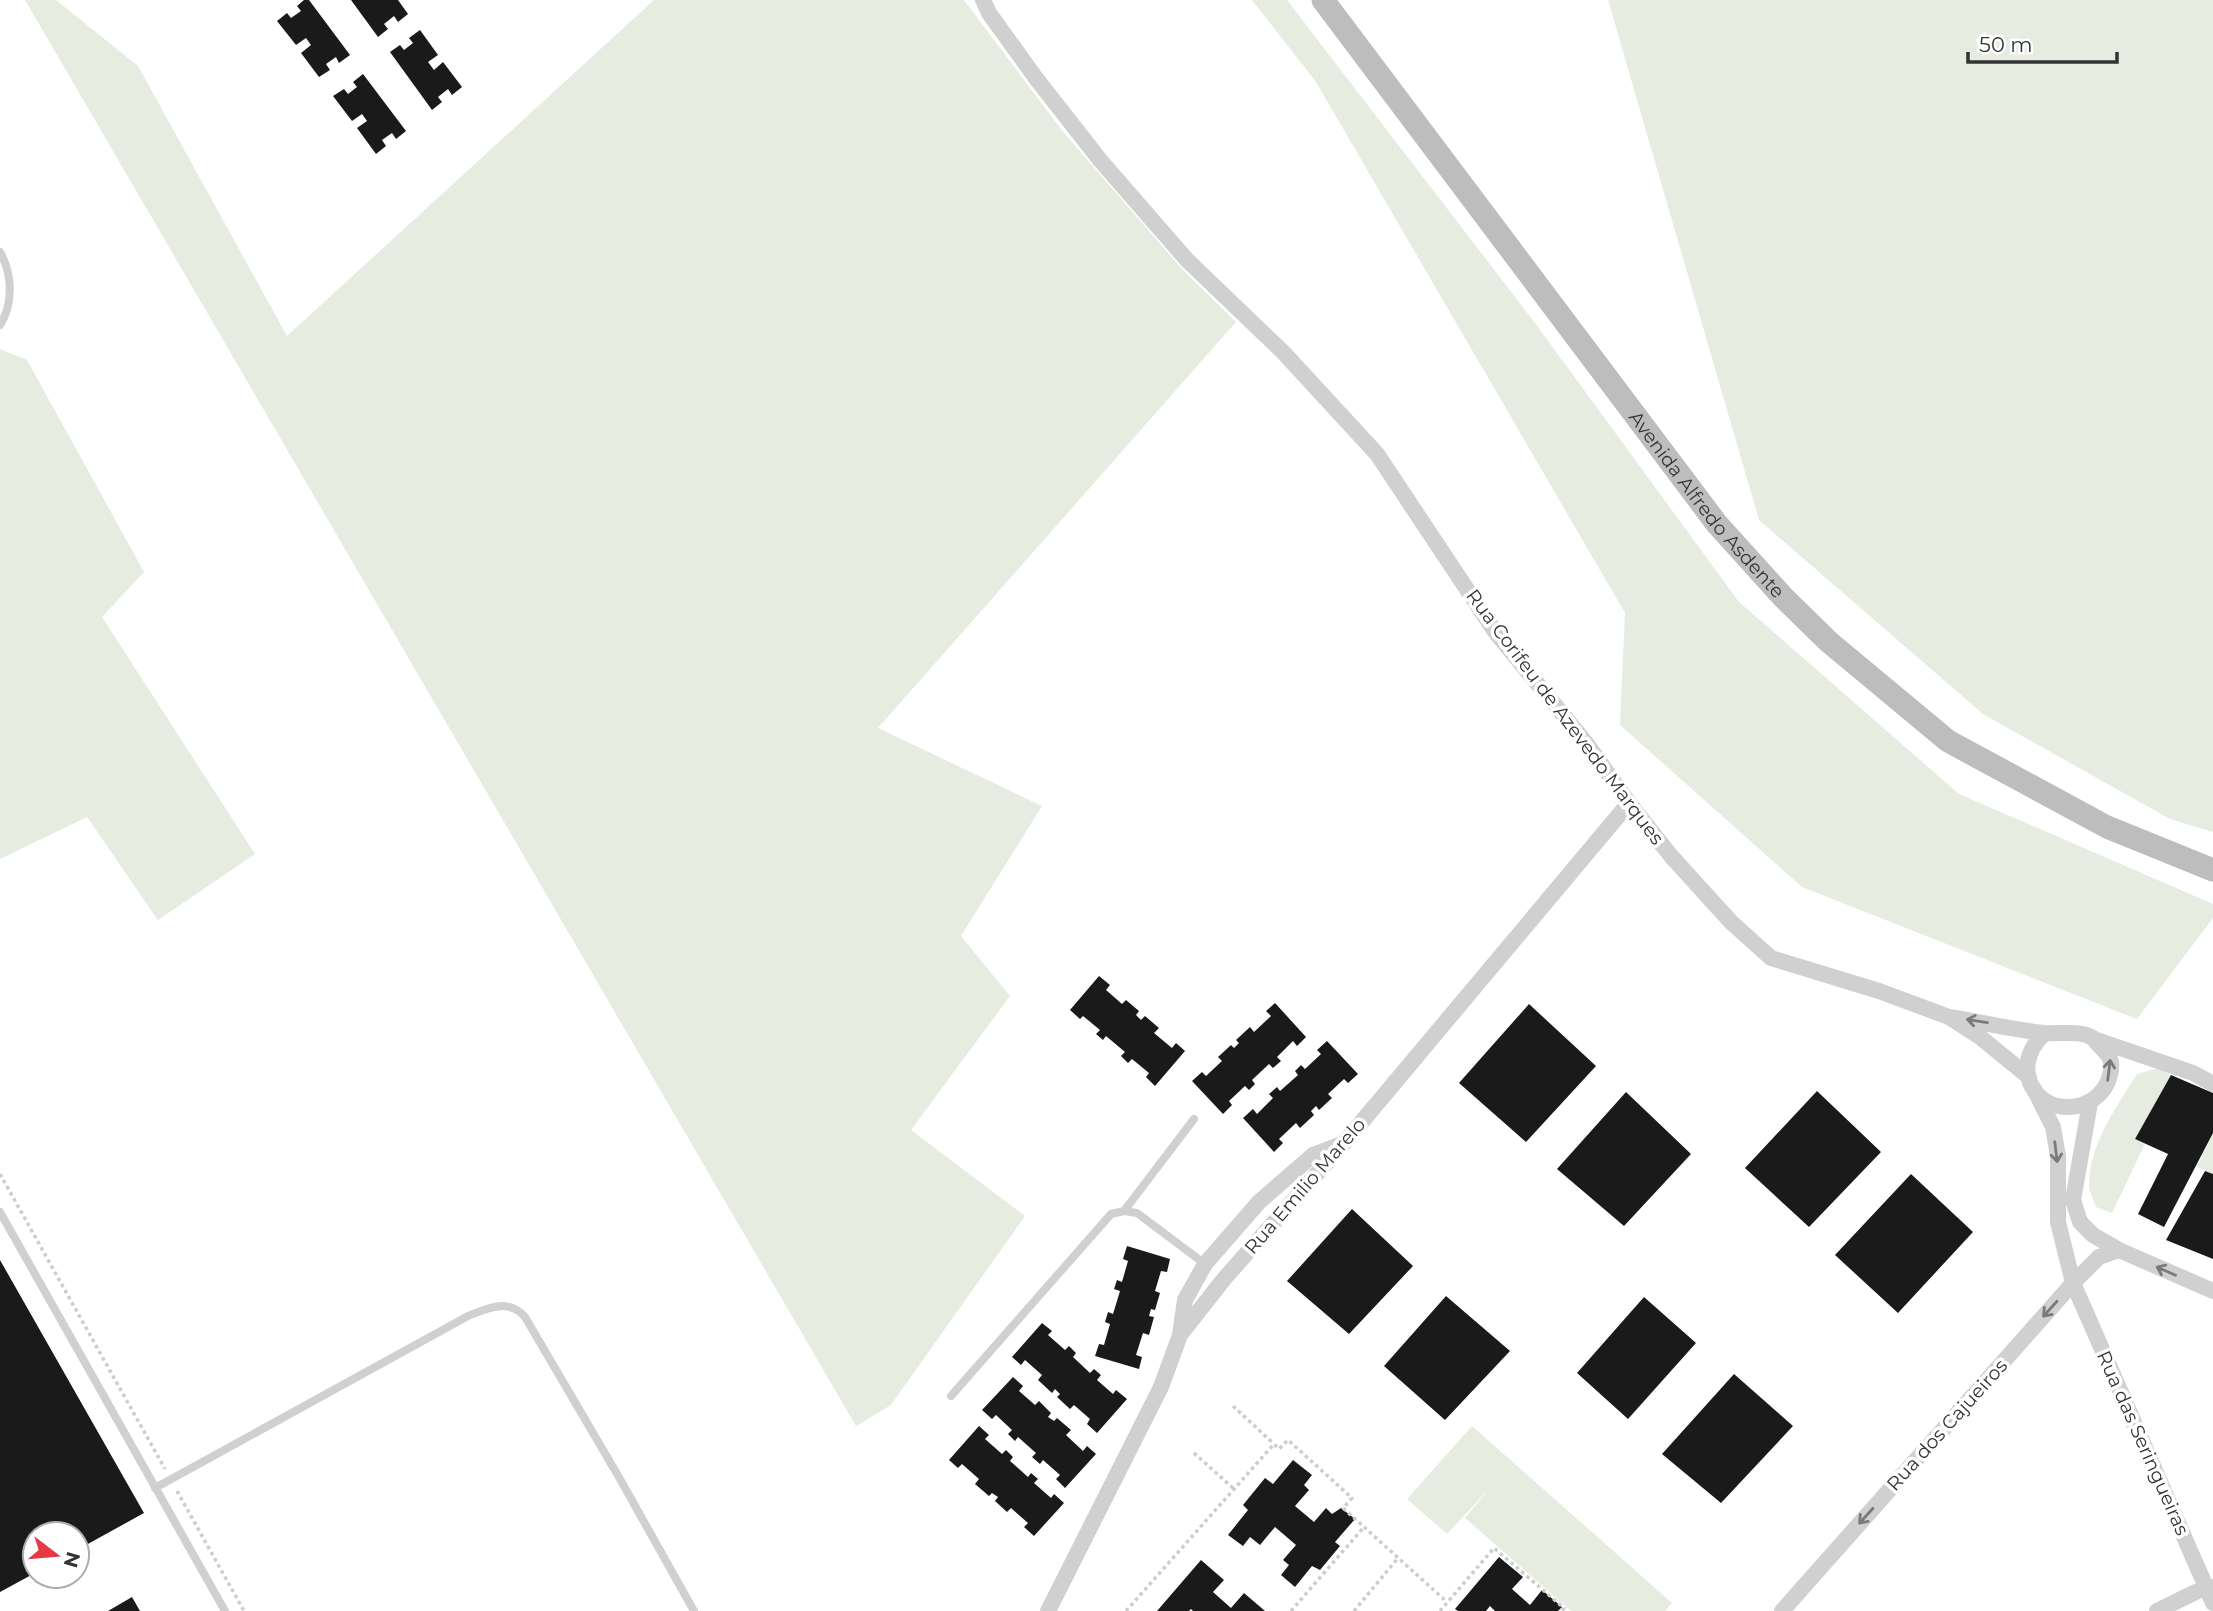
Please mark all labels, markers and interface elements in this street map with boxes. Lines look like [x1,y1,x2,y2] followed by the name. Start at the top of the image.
[1968,21,2117,65] scale bar
[1979,32,2033,57] text: 50 m
[1624,406,1790,603] street label: Avenida Alfredo Asdente
[1461,585,1669,849] street label: Rua Corifeu de Azevedo Marques
[1966,1014,1989,1027] one-way arrow
[2102,1059,2115,1082] one-way arrow
[1240,1113,1370,1259] street label: Rua Emilio Marelo
[2050,1140,2063,1163] one-way arrow
[2156,1264,2177,1277] one-way arrow
[2042,1300,2058,1318] one-way arrow
[2092,1347,2194,1539] street label: Rua das Seringueiras
[1882,1354,2012,1496] street label: Rua dos Cajueiros
[1858,1507,1874,1525] one-way arrow
[21,1520,91,1590] north arrow
[59,1549,85,1570] text: N

